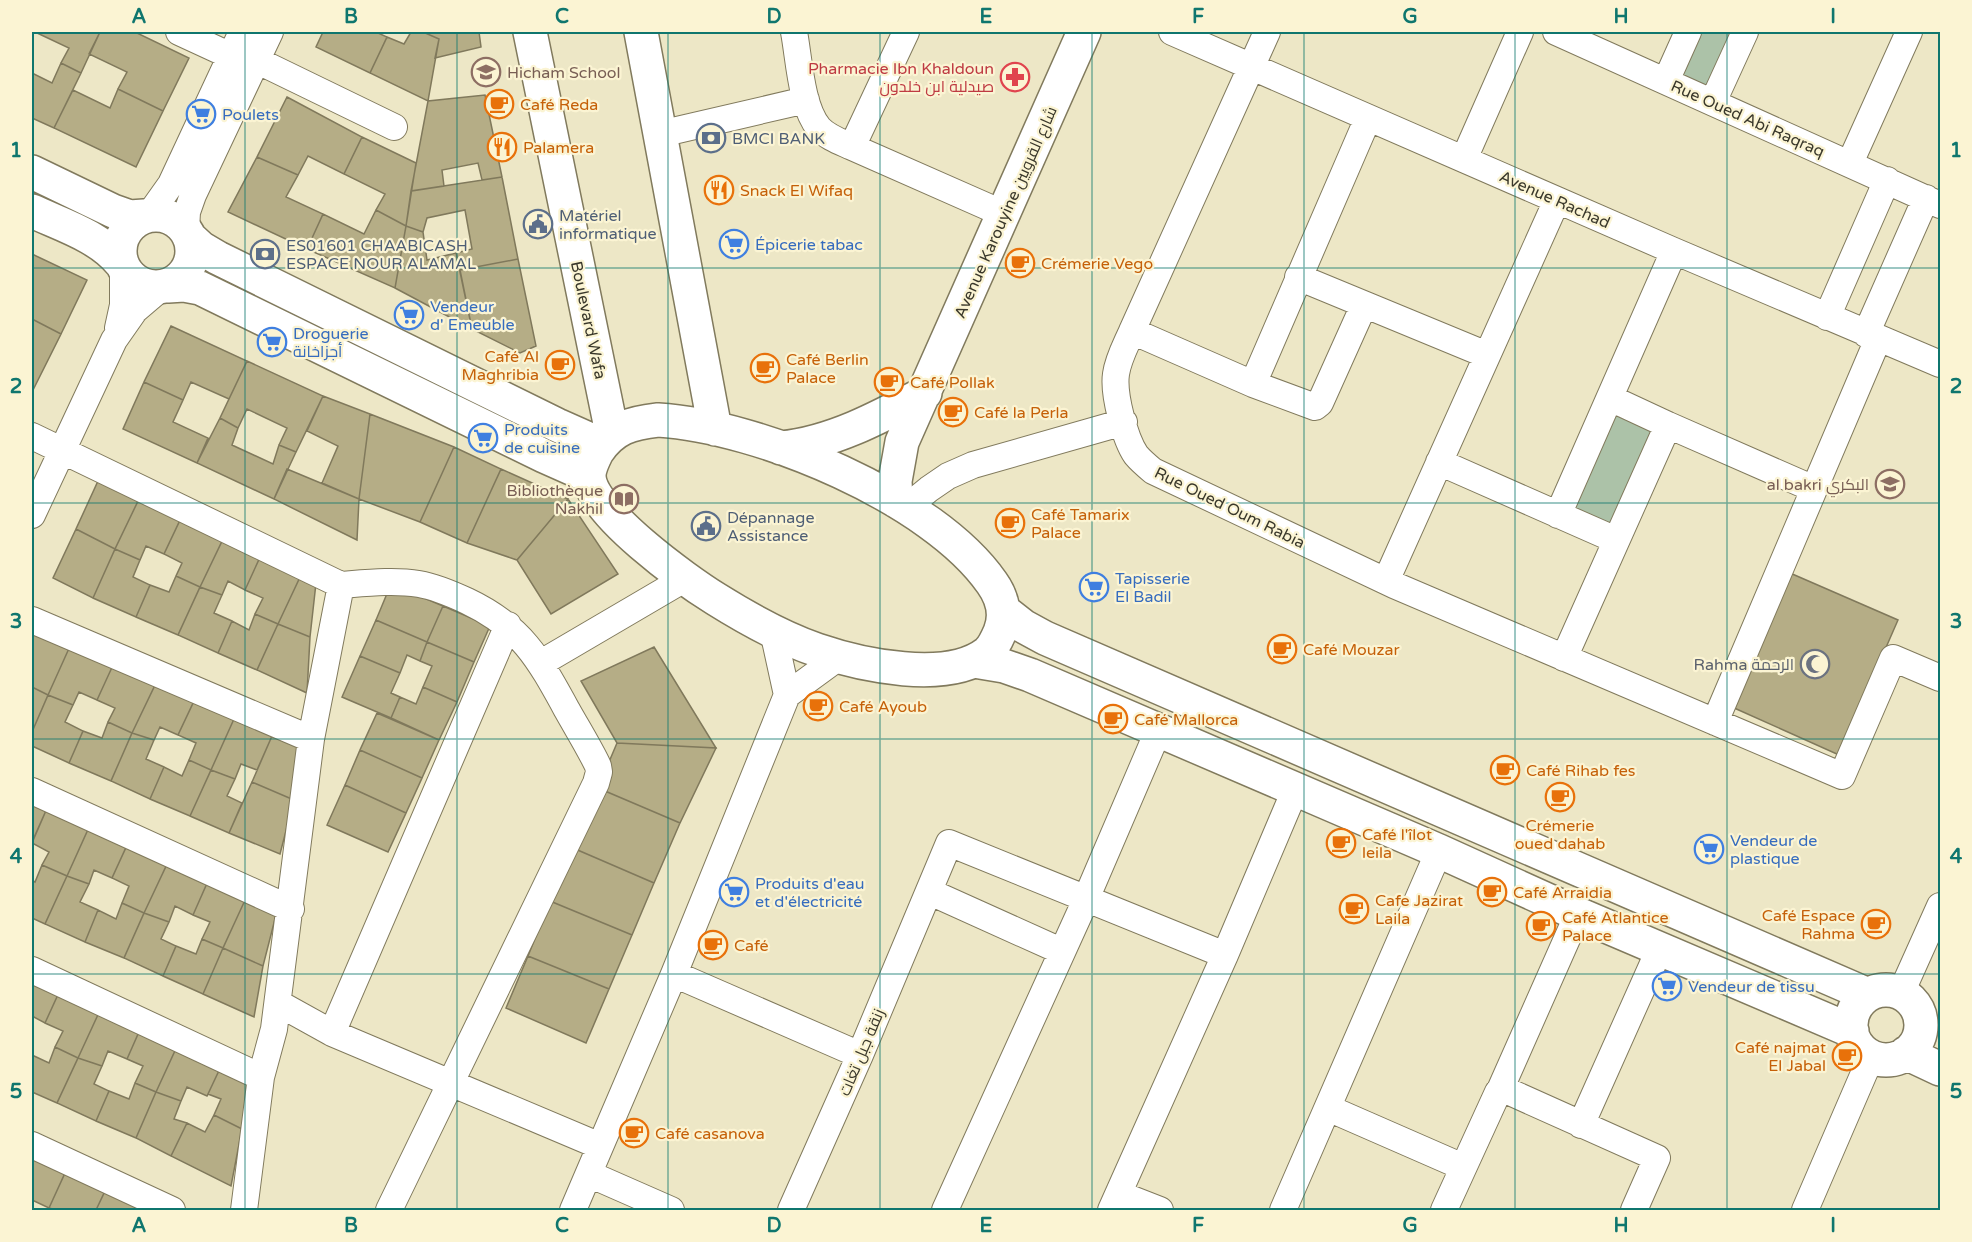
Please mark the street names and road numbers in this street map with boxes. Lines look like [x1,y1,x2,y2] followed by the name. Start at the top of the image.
[1668,76,1828,162] street label: Rue Oued Abi Raqraq
[950,103,1063,322] street label: Avenue Karouyine شارع القرويين
[1496,167,1613,233] street label: Avenue Rachad
[566,259,610,381] street label: Boulevard Wafa
[1151,463,1308,553] street label: Rue Oued Oum Rabia
[835,1006,889,1099] street label: زنقة جبل تغات

